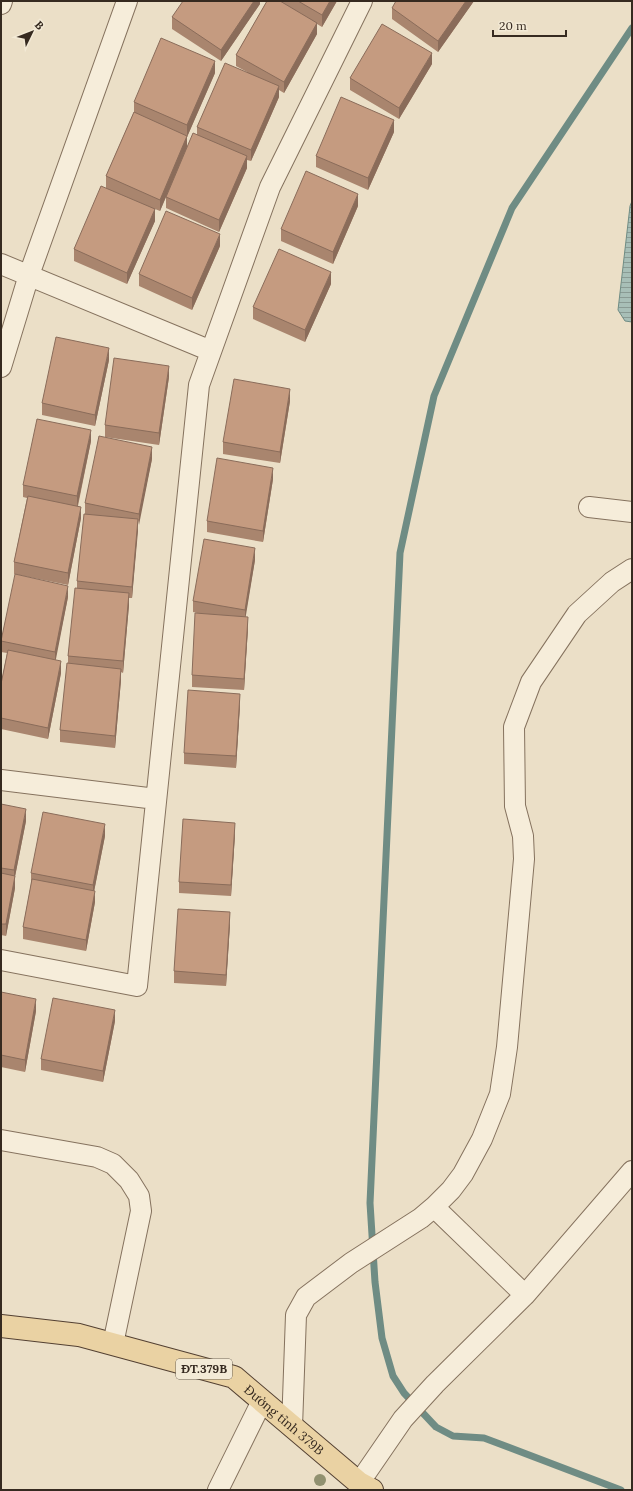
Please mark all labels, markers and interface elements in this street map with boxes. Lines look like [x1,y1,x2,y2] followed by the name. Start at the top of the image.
[12,12,52,52] north arrow
[493,12,566,38] scale bar
[32,18,47,33] text: B
[499,18,527,33] text: 20 m
[176,1359,232,1379] road number: ĐT.379B
[240,1381,328,1459] street label: Đường tỉnh 379B

